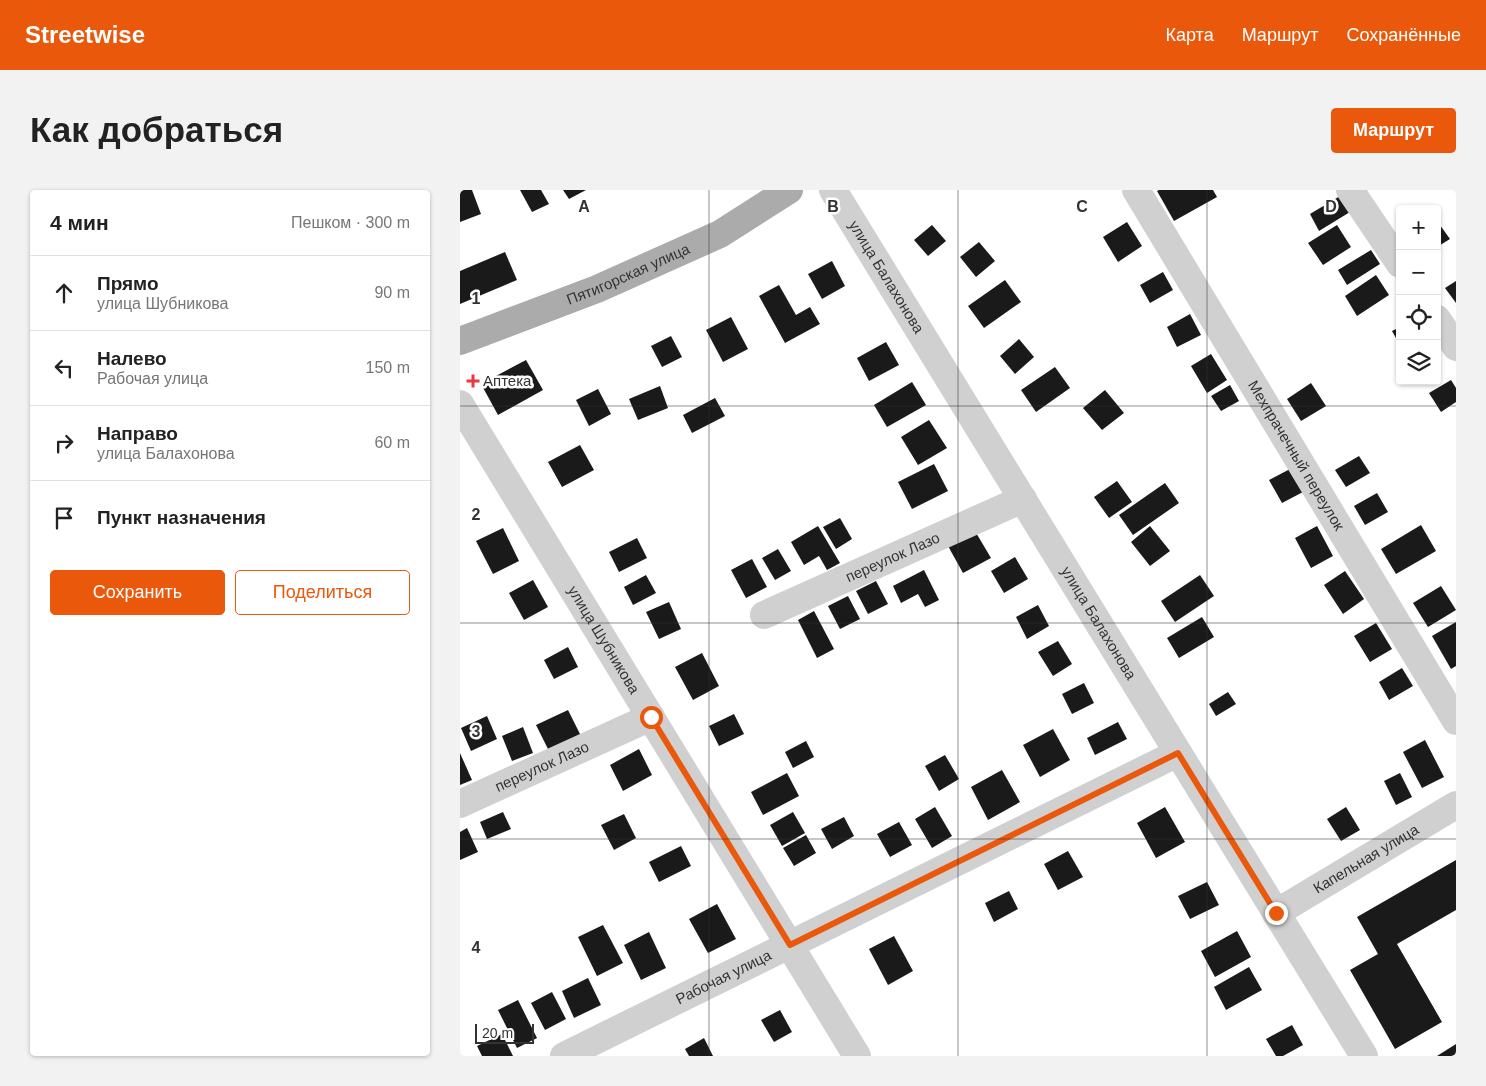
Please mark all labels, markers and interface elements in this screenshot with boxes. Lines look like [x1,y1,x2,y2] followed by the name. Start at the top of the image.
[25,21,145,48] text: Streetwise
[1166,25,1214,45] text: Карта
[1242,25,1318,45] text: Маршрут
[1346,25,1461,45] text: Сохранённые
[1331,108,1456,153] button: Маршрут
[30,110,283,149] text: Как добраться
[578,198,590,215] text: A
[827,198,839,215] text: B
[1076,198,1088,215] text: C
[1325,198,1337,215] text: D
[1396,205,1441,385] map controls
[1396,205,1441,250] button: +
[50,211,109,234] text: 4 мин
[291,214,410,231] text: Пешком · 300 m
[846,217,928,337] street label: улица Балахонова
[564,239,693,308] street label: Пятигорская улица
[1396,250,1441,295] button: −
[97,273,159,294] text: Прямо
[50,279,78,307] icon: ahead
[374,284,410,301] text: 90 m
[472,290,481,307] text: 1
[97,295,229,312] text: улица Шубникова
[1396,295,1441,340] button: locate
[1396,340,1441,385] button: layers
[97,348,167,369] text: Налево
[50,354,78,382] icon: left
[366,359,410,376] text: 150 m
[97,370,208,387] text: Рабочая улица
[483,372,532,389] place label: Аптека
[467,375,479,387] marker: Аптека
[1245,377,1348,534] street label: Мехпрачечный переулок
[97,423,178,444] text: Направо
[50,429,78,457] icon: right
[374,434,410,451] text: 60 m
[97,445,235,462] text: улица Балахонова
[50,504,78,532] icon: arrive
[472,506,481,523] text: 2
[97,507,266,528] text: Пункт назначения
[843,528,942,585] street label: переулок Лазо
[1058,563,1140,683] street label: улица Балахонова
[50,570,225,615] button: Сохранить
[235,570,410,615] button: Поделиться
[565,582,644,697] street label: улица Шубникова
[640,706,663,729] route start
[472,723,481,740] text: 3
[492,738,591,795] street label: переулок Лазо
[1310,820,1422,897] street label: Капельная улица
[1265,902,1288,925] route end
[472,939,481,956] text: 4
[673,946,774,1007] street label: Рабочая улица
[475,1021,534,1044] scale bar
[482,1025,513,1041] text: 20 m

